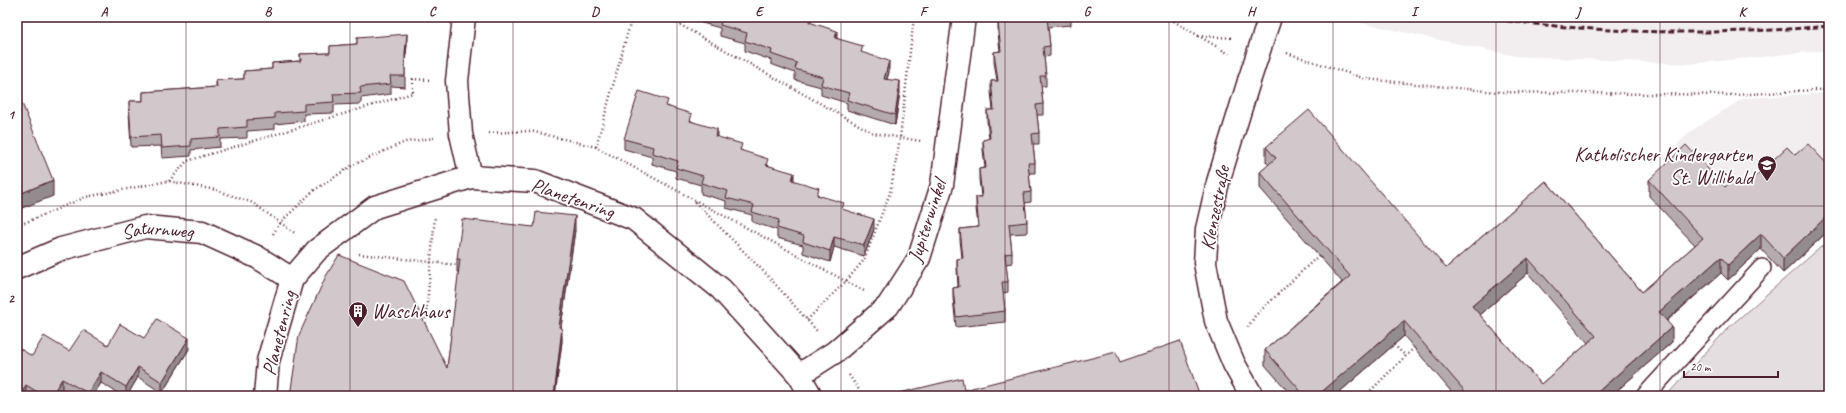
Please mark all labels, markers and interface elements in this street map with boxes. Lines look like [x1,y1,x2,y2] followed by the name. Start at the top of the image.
[101,4,109,20] text: A
[265,4,273,20] text: B
[429,4,437,20] text: C
[591,4,600,20] text: D
[756,4,765,20] text: E
[920,4,929,20] text: F
[1084,4,1092,20] text: G
[1247,4,1257,20] text: H
[1411,4,1420,20] text: I
[1575,4,1582,20] text: J
[1739,4,1749,20] text: K
[8,107,16,123] text: 1
[1574,142,1756,190] place label: Katholischer Kindergarten St. Willibald
[1756,154,1778,182] school or university icon: Katholischer Kindergarten St. Willibald
[1195,162,1236,252] street label: Klenzestraße
[528,172,619,224] street label: Planetenring
[902,173,953,266] street label: Jupiterwinkel
[119,214,196,245] street label: Saturnweg
[256,287,302,378] street label: Planetenring
[8,291,15,307] text: 2
[372,299,452,324] place label: Waschhaus
[347,300,369,328] building icon: Waschhaus
[1684,353,1778,379] scale bar
[1690,359,1712,375] text: 20 m

